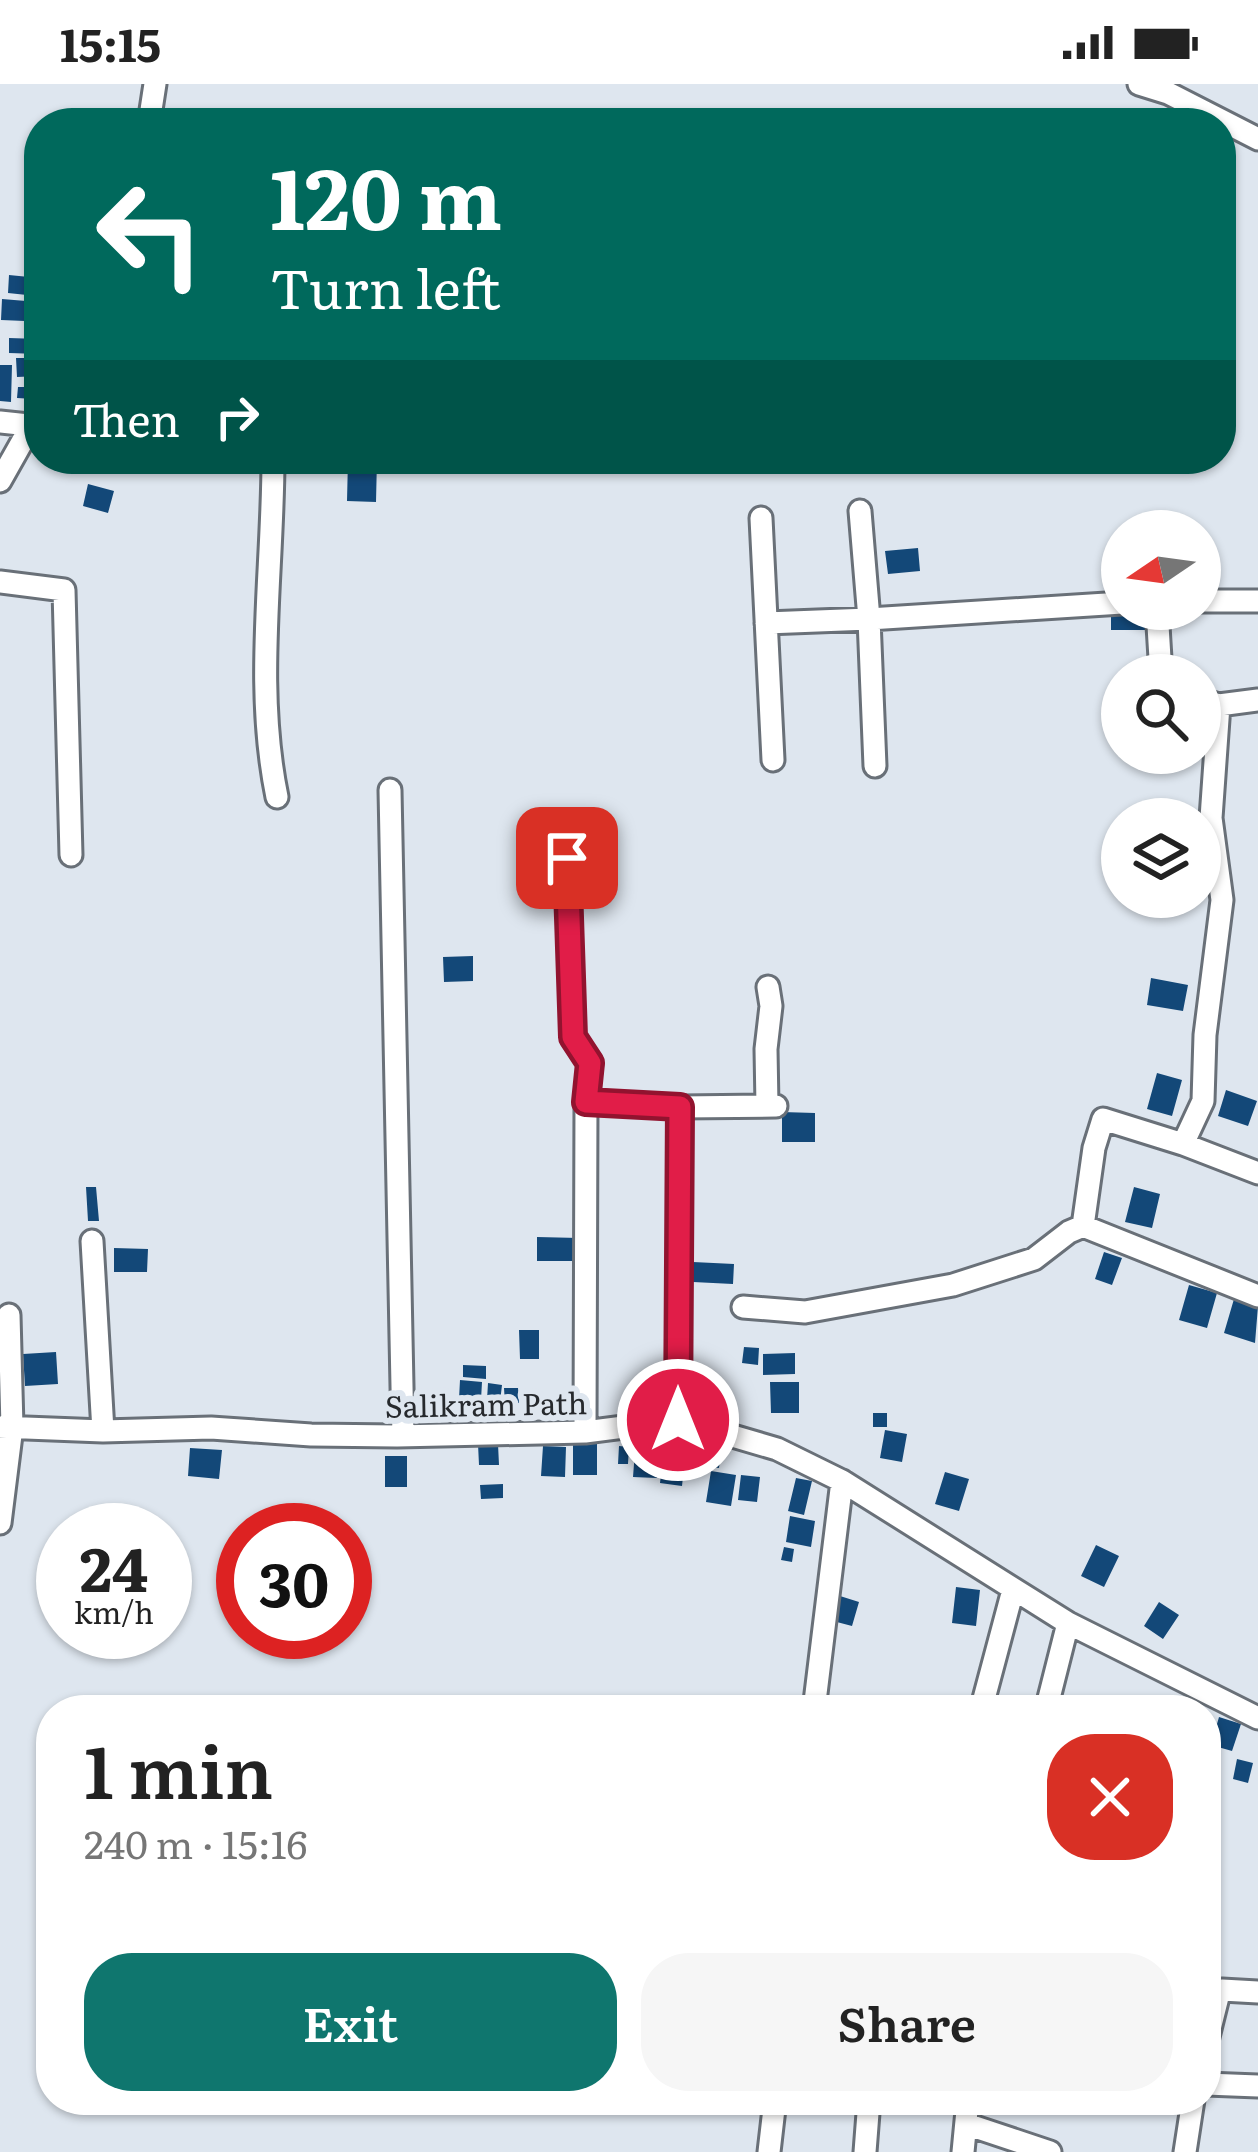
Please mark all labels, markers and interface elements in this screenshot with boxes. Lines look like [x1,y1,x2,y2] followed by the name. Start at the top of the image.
[60,9,161,76] text: 15:15
[270,131,502,256] text: 120 m
[72,156,228,312] icon: left
[270,245,501,326] text: Turn left
[72,384,180,451] text: Then
[204,384,270,450] icon: right
[1101,510,1221,630] north arrow
[1101,510,1221,918] map controls
[1101,654,1221,774] button: search
[1101,798,1221,918] button: layers
[516,807,618,909] pin
[534,825,600,891] icon: arrive
[615,1357,741,1483] position arrow
[384,1379,588,1427] street label: Salikram Path
[216,1503,372,1659] speed limit sign: 30
[80,1521,148,1610] text: 24
[74,1589,154,1633] text: km/h
[84,1714,273,1821] text: 1 min
[1047,1734,1173,1860] button: close
[84,1813,308,1871] text: 240 m · 15:16
[84,1953,617,2091] button: Exit
[641,1953,1173,2091] button: Share

